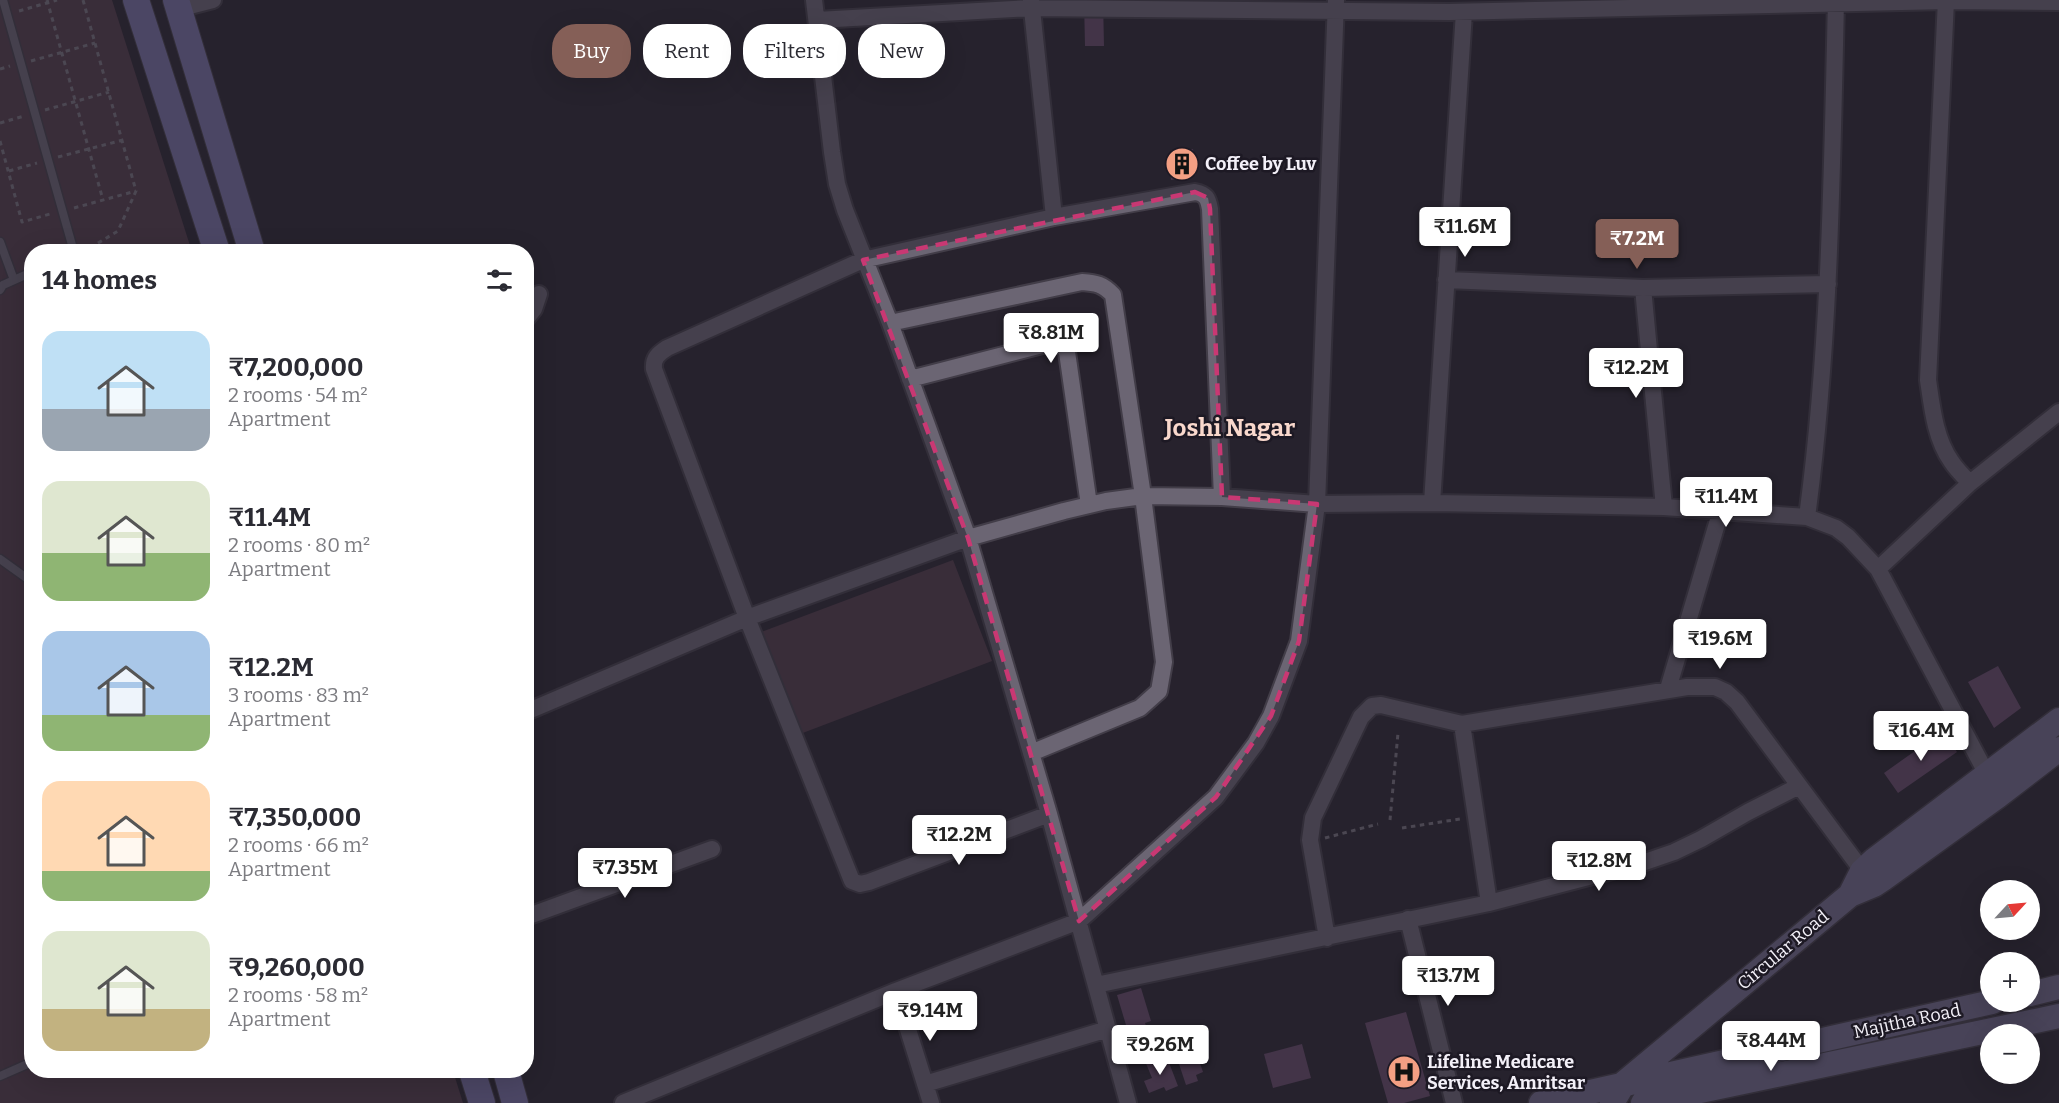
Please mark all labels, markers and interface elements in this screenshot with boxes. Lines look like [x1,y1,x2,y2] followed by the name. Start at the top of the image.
[552,24,631,78] chip: Buy
[643,24,731,78] chip: Rent
[743,24,846,78] chip: Filters
[858,24,945,78] chip: New
[1164,146,1200,182] building icon: Coffee by Luv
[1205,153,1317,175] place label: Coffee by Luv
[1416,207,1514,258] pin: ₹11.6M
[1433,214,1497,238] text: ₹11.6M
[1595,219,1679,270] pin: ₹7.2M
[1610,226,1664,250] text: ₹7.2M
[483,264,516,297] icon: filters
[42,265,157,296] text: 14 homes
[1002,313,1100,364] pin: ₹8.81M
[1018,320,1084,344] text: ₹8.81M
[1587,348,1685,399] pin: ₹12.2M
[228,352,363,383] text: ₹7,200,000
[90,355,162,427] icon: home
[1603,355,1669,379] text: ₹12.2M
[228,383,368,407] text: 2 rooms · 54 m²
[228,407,331,431] text: Apartment
[1163,414,1295,442] district label: Joshi Nagar
[1677,477,1775,528] pin: ₹11.4M
[1694,484,1758,508] text: ₹11.4M
[228,502,311,533] text: ₹11.4M
[90,505,162,577] icon: home
[228,533,370,557] text: 2 rooms · 80 m²
[228,557,331,581] text: Apartment
[1671,619,1769,670] pin: ₹19.6M
[1687,626,1753,650] text: ₹19.6M
[228,652,314,683] text: ₹12.2M
[90,655,162,727] icon: home
[228,683,369,707] text: 3 rooms · 83 m²
[228,707,331,731] text: Apartment
[1872,711,1970,762] pin: ₹16.4M
[1888,718,1954,742] text: ₹16.4M
[228,802,361,833] text: ₹7,350,000
[90,805,162,877] icon: home
[910,815,1008,866] pin: ₹12.2M
[926,822,992,846] text: ₹12.2M
[228,833,369,857] text: 2 rooms · 66 m²
[1550,841,1648,892] pin: ₹12.8M
[576,848,674,899] pin: ₹7.35M
[1566,848,1632,872] text: ₹12.8M
[592,855,658,879] text: ₹7.35M
[228,857,331,881] text: Apartment
[1980,880,2040,940] north arrow
[1980,880,2040,1084] map controls
[1733,905,1834,995] street label: Circular Road
[228,952,365,983] text: ₹9,260,000
[1980,952,2040,1012] button: +
[90,955,162,1027] icon: home
[1399,956,1497,1007] pin: ₹13.7M
[1416,963,1480,987] text: ₹13.7M
[228,983,368,1007] text: 2 rooms · 58 m²
[881,991,979,1042] pin: ₹9.14M
[897,998,963,1022] text: ₹9.14M
[1851,999,1963,1043] street label: Majitha Road
[228,1007,331,1031] text: Apartment
[1722,1021,1820,1072] pin: ₹8.44M
[1980,1024,2040,1084] button: −
[1111,1025,1209,1076] pin: ₹9.26M
[1736,1028,1806,1052] text: ₹8.44M
[1126,1032,1194,1056] text: ₹9.26M
[1427,1051,1586,1094] place label: Lifeline Medicare Services, Amritsar
[1386,1054,1422,1090] hospital icon: Lifeline Medicare Services, Amritsar

